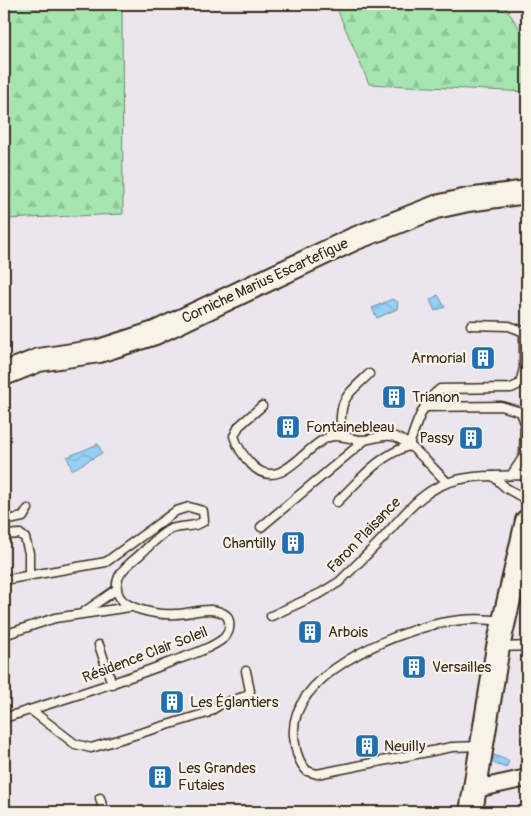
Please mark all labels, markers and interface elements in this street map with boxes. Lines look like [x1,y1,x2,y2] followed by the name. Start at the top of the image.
[179,234,352,328] street label: Corniche Marius Escartefigue
[470,345,496,371] building icon: Armorial
[411,349,466,368] place label: Armorial
[381,384,407,410] building icon: Trianon
[412,388,460,407] place label: Trianon
[275,414,301,440] building icon: Fontainebleau
[306,418,395,437] place label: Fontainebleau
[458,425,484,451] building icon: Passy
[420,429,455,448] place label: Passy
[323,493,405,577] street label: Faron Plaisance
[280,530,306,556] building icon: Chantilly
[223,534,277,553] place label: Chantilly
[297,619,323,645] building icon: Arbois
[80,622,210,688] street label: Résidence Clair Soleil
[328,623,368,642] place label: Arbois
[401,654,427,680] building icon: Versailles
[432,658,492,677] place label: Versailles
[159,689,185,715] building icon: Les Églantiers
[190,693,279,712] place label: Les Églantiers
[354,733,380,759] building icon: Neuilly
[384,737,426,756] place label: Neuilly
[178,759,256,795] place label: Les Grandes Futaies
[147,764,173,790] building icon: Les Grandes Futaies

